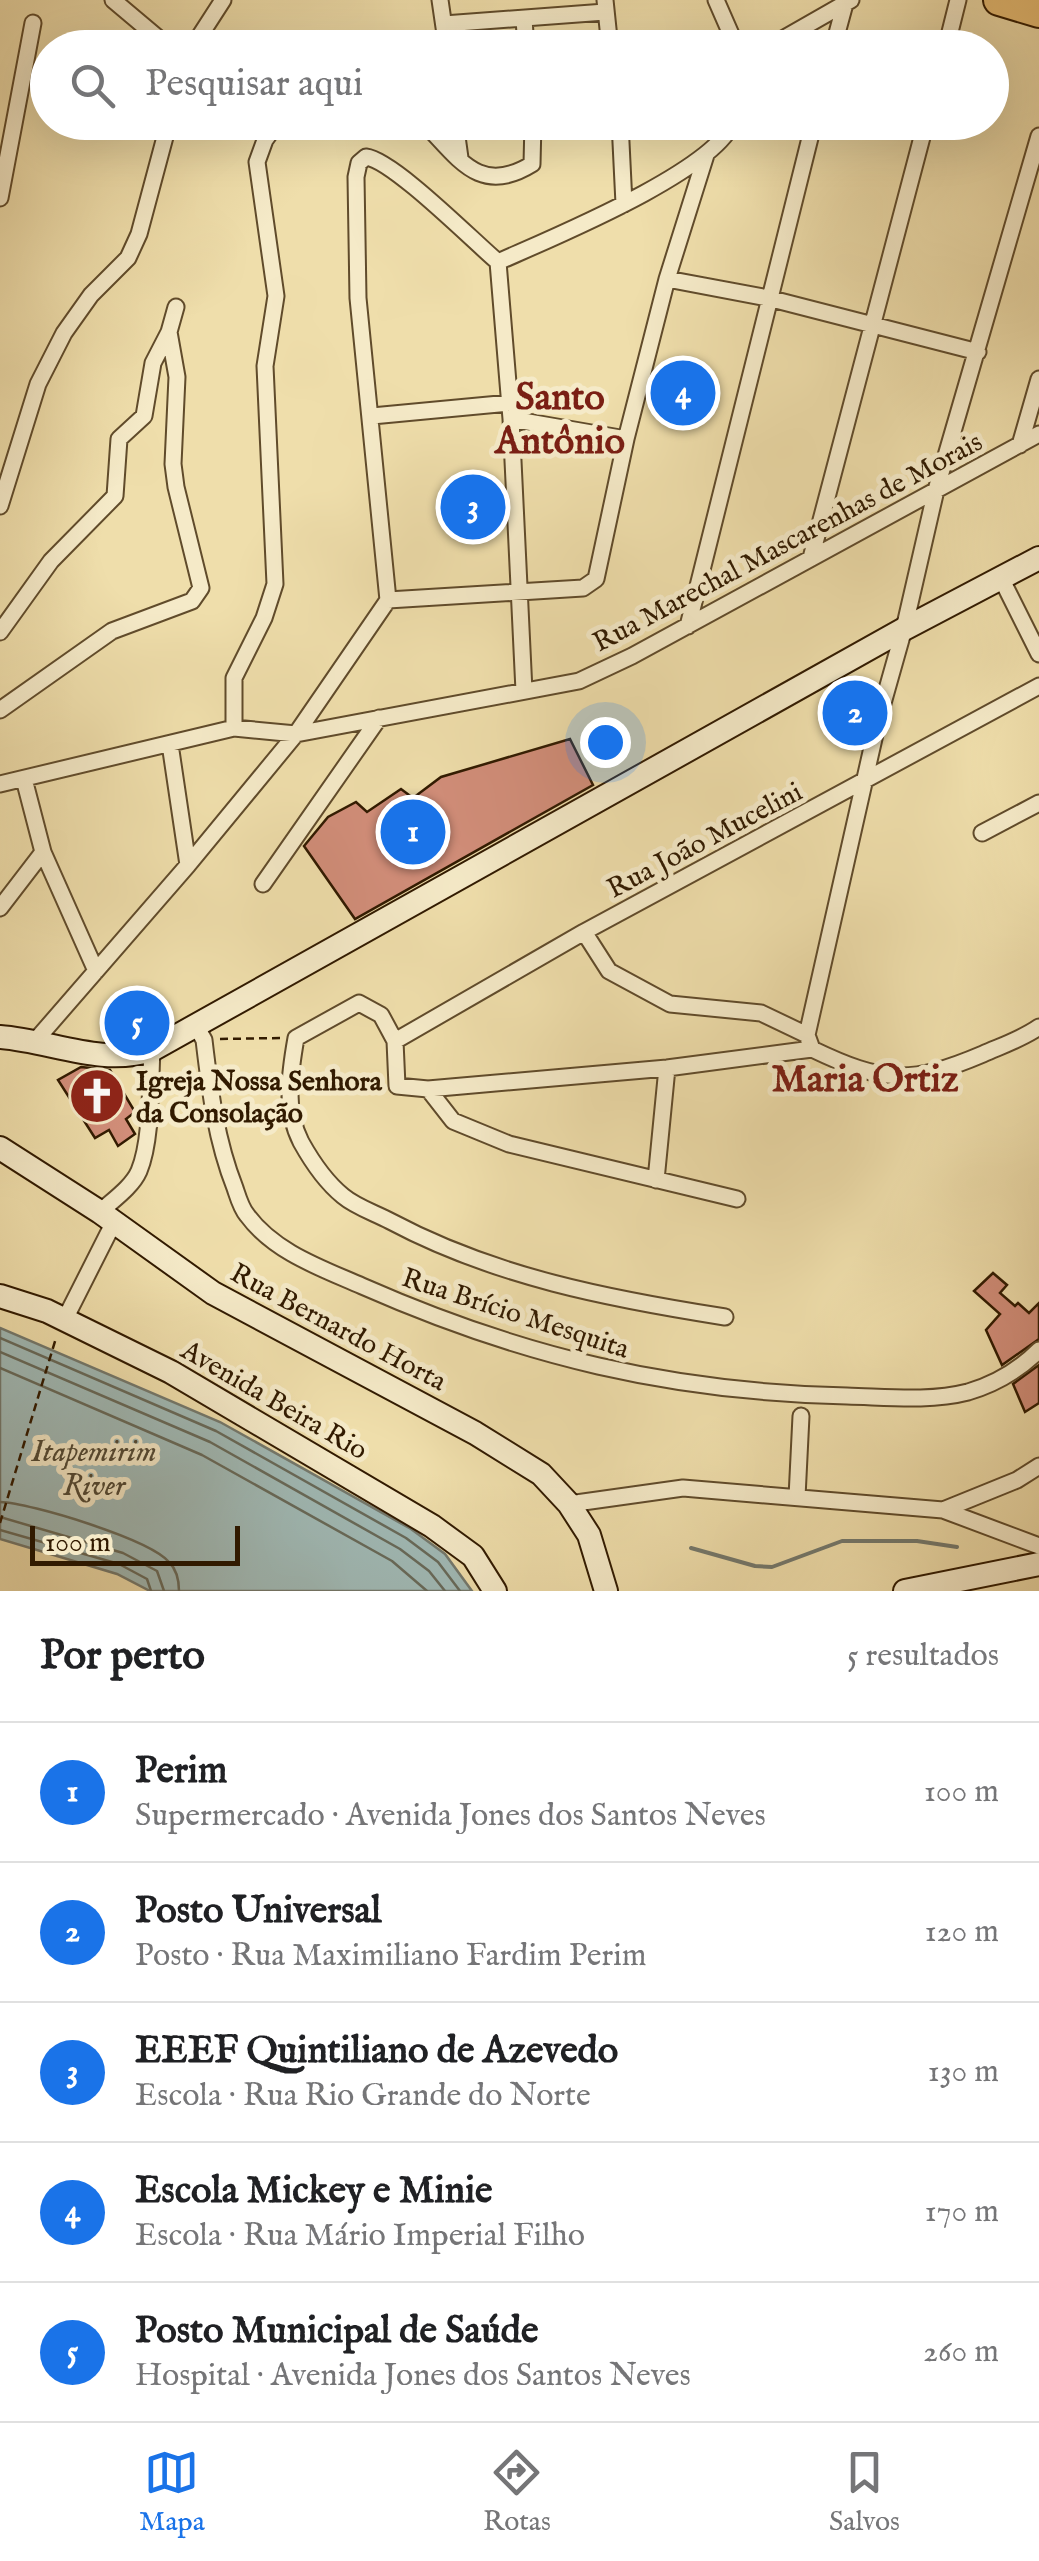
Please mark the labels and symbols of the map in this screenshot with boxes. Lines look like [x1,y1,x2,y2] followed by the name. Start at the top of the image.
[650,356,716,430] pin: 4
[493,375,625,467] district label: Santo Antônio
[587,425,989,661] street label: Rua Marechal Mascarenhas de Morais
[440,470,506,544] pin: 3
[822,676,888,750] pin: 2
[580,717,631,768] your location
[602,775,809,907] street label: Rua João Mucelini
[380,794,446,870] pin: 1
[104,986,170,1060] pin: 5
[771,1057,959,1105] district label: Maria Ortiz
[136,1065,383,1132] place label: Igreja Nossa Senhora da Consolação
[67,1066,127,1126] church icon: Igreja Nossa Senhora da Consolação
[224,1257,453,1400] street label: Rua Bernardo Horta
[397,1261,634,1368] street label: Rua Brício Mesquita
[173,1333,373,1469] street label: Avenida Beira Rio
[30,1434,157,1506] water label: Itapemirim River
[30,1521,240,1566] scale bar

